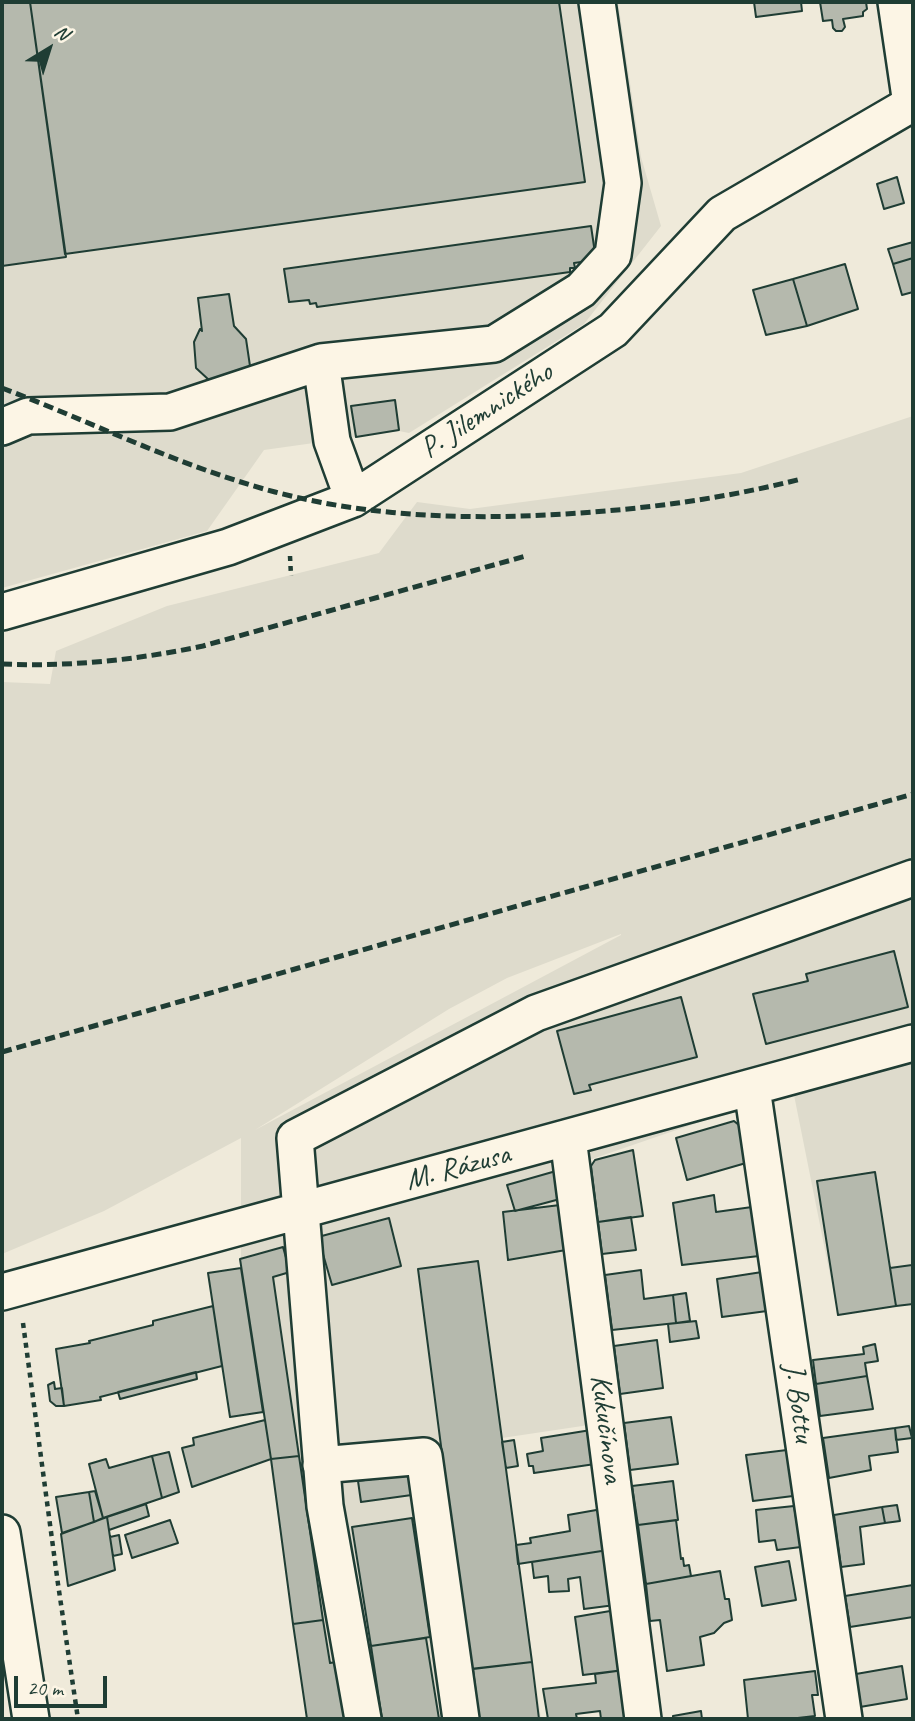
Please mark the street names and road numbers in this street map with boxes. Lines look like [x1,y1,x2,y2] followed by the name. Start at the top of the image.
[414,355,560,467] street label: P. Jilemnického
[402,1137,514,1199] street label: M. Rázusa
[775,1361,821,1445] street label: J. Bottu
[581,1373,631,1485] street label: Kukučínova

